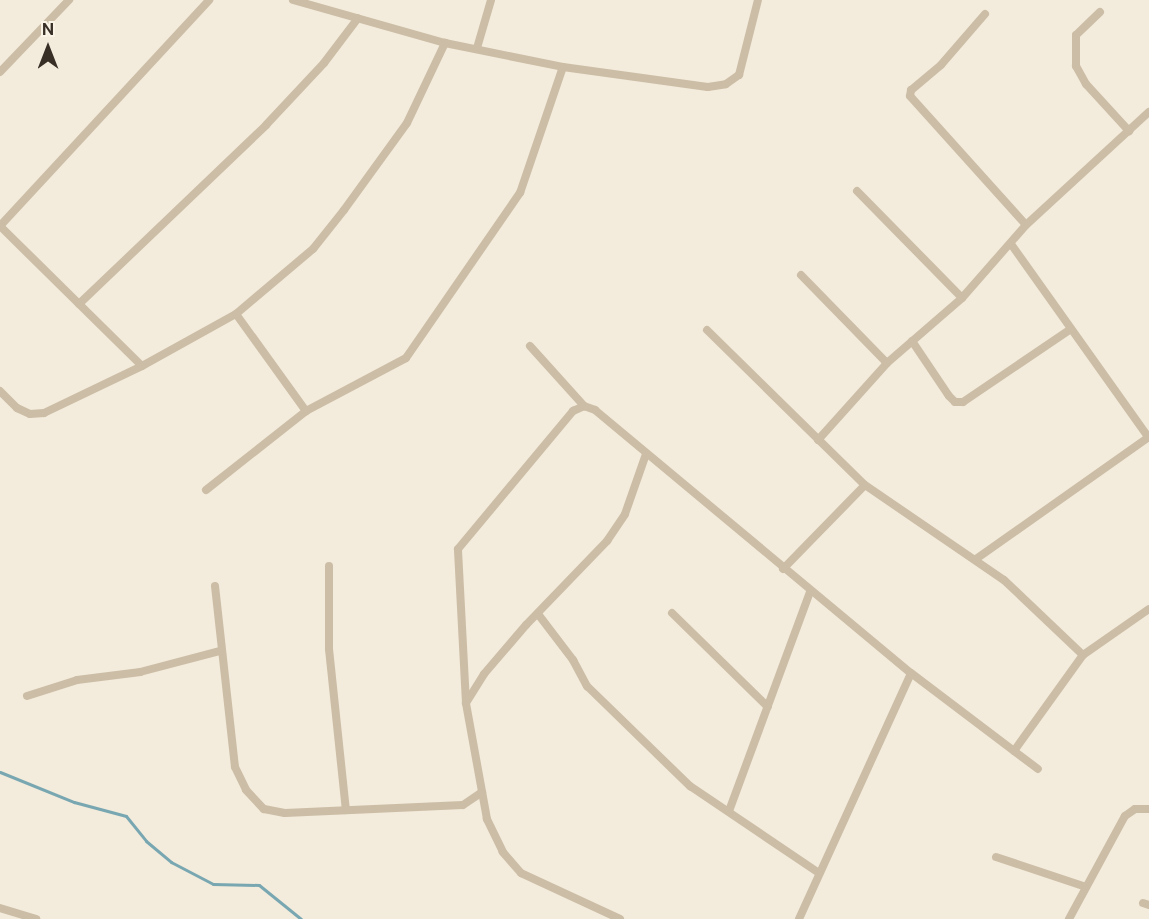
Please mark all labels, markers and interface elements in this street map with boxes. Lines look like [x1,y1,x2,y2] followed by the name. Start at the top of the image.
[18,18,78,78] north arrow
[42,20,54,39] text: N

